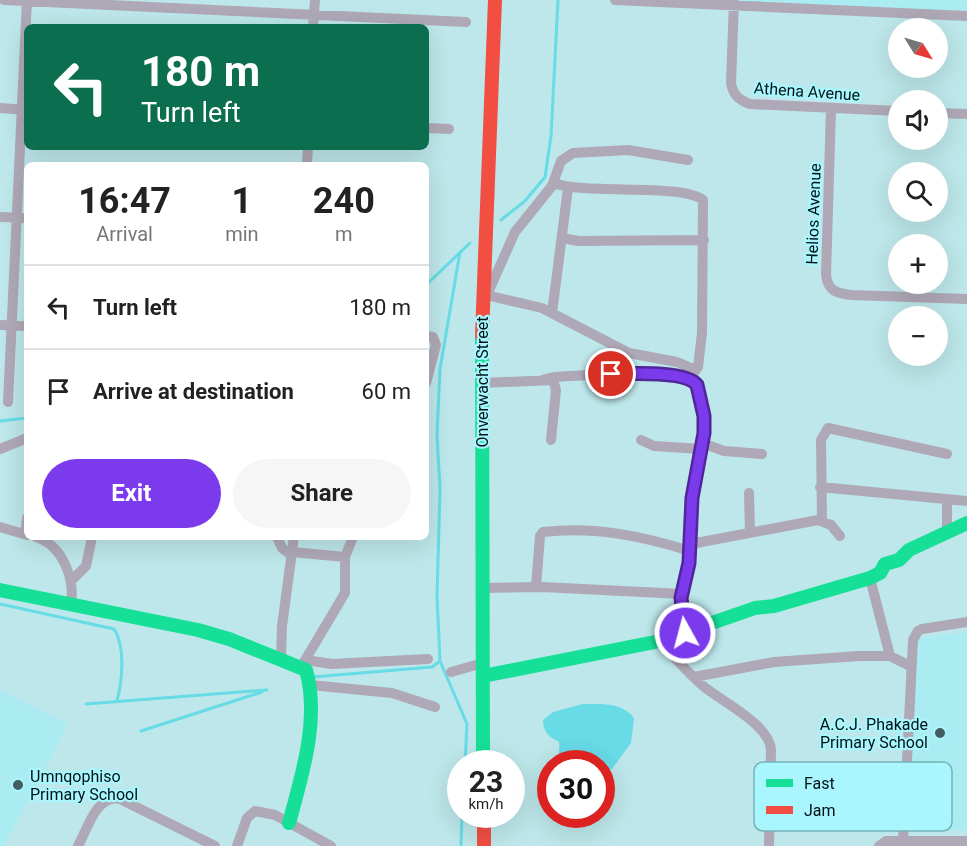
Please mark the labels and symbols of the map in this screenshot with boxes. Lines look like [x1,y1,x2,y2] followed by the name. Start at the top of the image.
[888,18,948,78] north arrow
[753,78,861,105] street label: Athena Avenue
[802,163,825,265] street label: Helios Avenue
[473,317,492,447] street label: Onverwacht Street
[585,348,636,399] pin
[653,601,717,665] position arrow
[820,715,928,752] place label: A.C.J. Phakade Primary School
[933,726,947,740] marker: A.C.J. Phakade Primary School
[537,750,615,828] speed limit sign: 30
[754,762,952,831] legend
[30,767,138,804] place label: Umnqophiso Primary School
[804,774,835,793] text: Fast
[11,778,25,792] marker: Umnqophiso Primary School
[804,801,836,820] text: Jam

